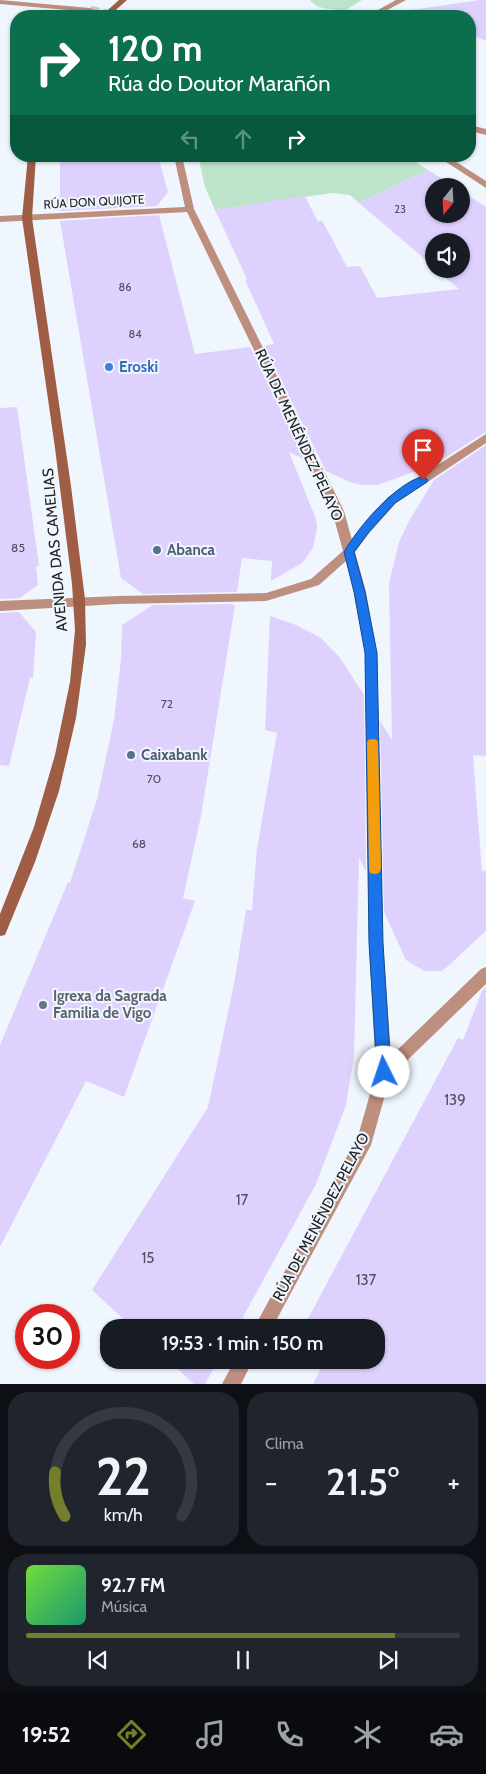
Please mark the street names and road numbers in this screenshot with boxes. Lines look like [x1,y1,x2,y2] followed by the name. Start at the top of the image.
[43,191,145,212] street label: RÚA DON QUIJOTE
[251,346,348,524] street label: RÚA DE MENÉNDEZ PELAYO
[39,467,71,632] street label: AVENIDA DAS CAMELIAS
[268,1129,373,1304] street label: RÚA DE MENÉNDEZ PELAYO

